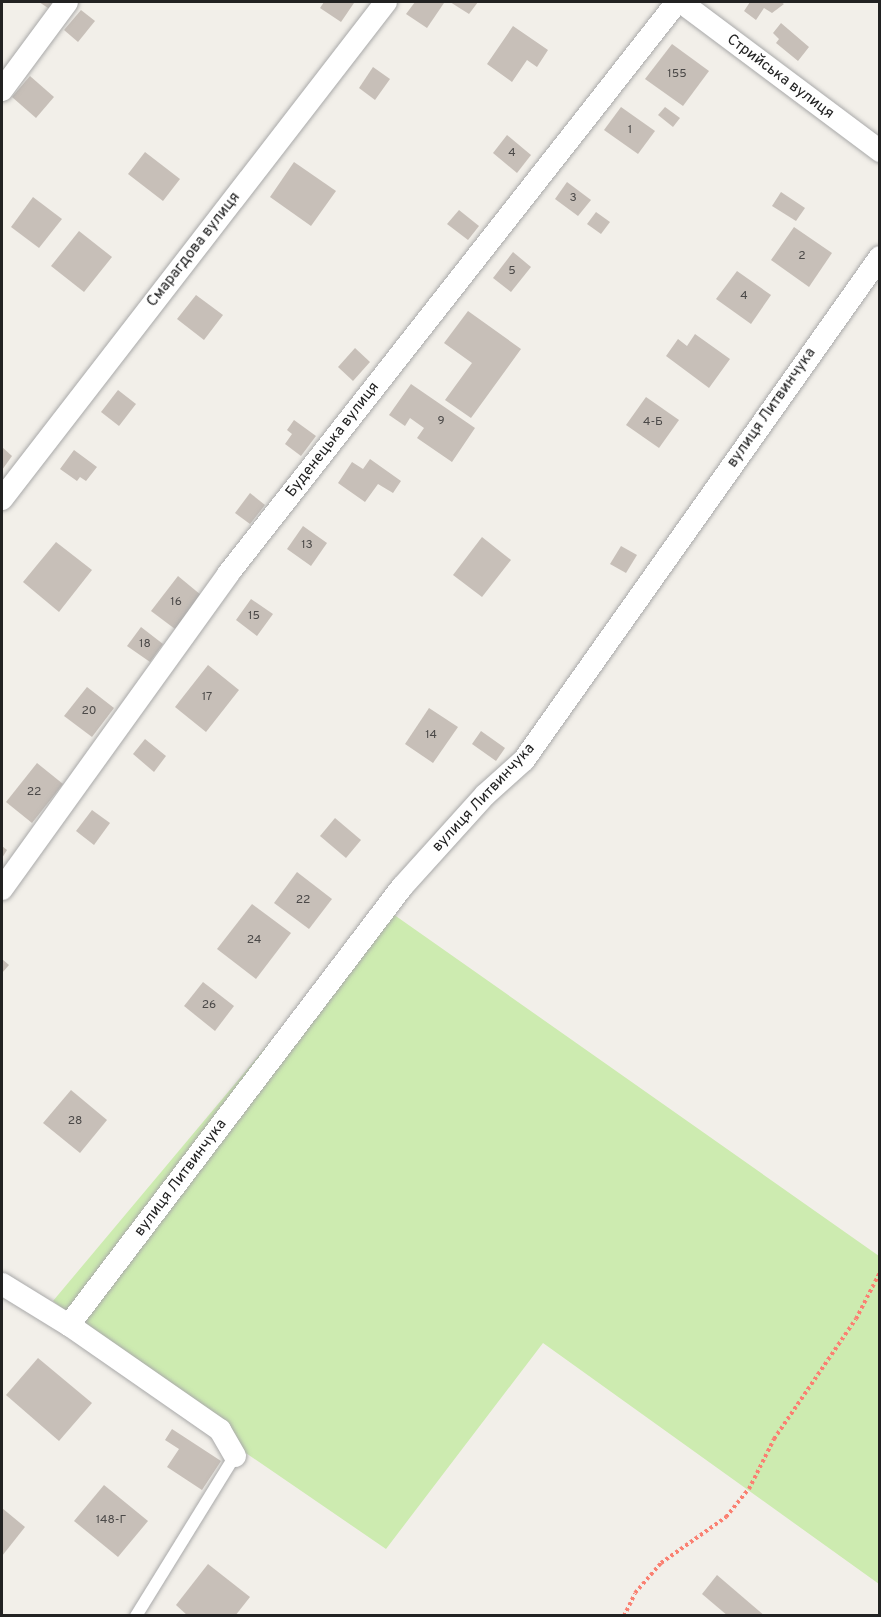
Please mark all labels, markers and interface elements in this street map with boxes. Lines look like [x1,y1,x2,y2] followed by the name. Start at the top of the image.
[723,31,837,123] street label: Стрийська вулиця
[667,68,687,82] house number: 155
[628,124,632,138] house number: 1
[508,147,516,161] house number: 4
[144,189,244,311] street label: Смарагдова вулиця
[569,192,577,206] house number: 3
[798,250,806,264] house number: 2
[508,265,516,279] house number: 5
[740,290,748,304] house number: 4
[724,345,820,471] street label: вулиця Литвинчука
[282,379,384,501] street label: Буденецька вулиця
[437,415,445,429] house number: 9
[643,416,663,430] house number: 4-Б
[301,539,313,553] house number: 13
[170,596,182,610] house number: 16
[248,610,260,624] house number: 15
[139,638,151,652] house number: 18
[202,691,212,705] house number: 17
[81,705,97,719] house number: 20
[425,729,437,743] house number: 14
[429,740,539,856] street label: вулиця Литвинчука
[27,786,41,800] house number: 22
[296,894,310,908] house number: 22
[247,934,261,948] house number: 24
[202,999,216,1013] house number: 26
[68,1115,82,1129] house number: 28
[131,1116,231,1240] street label: вулиця Литвинчука
[96,1514,126,1528] house number: 148-Г

